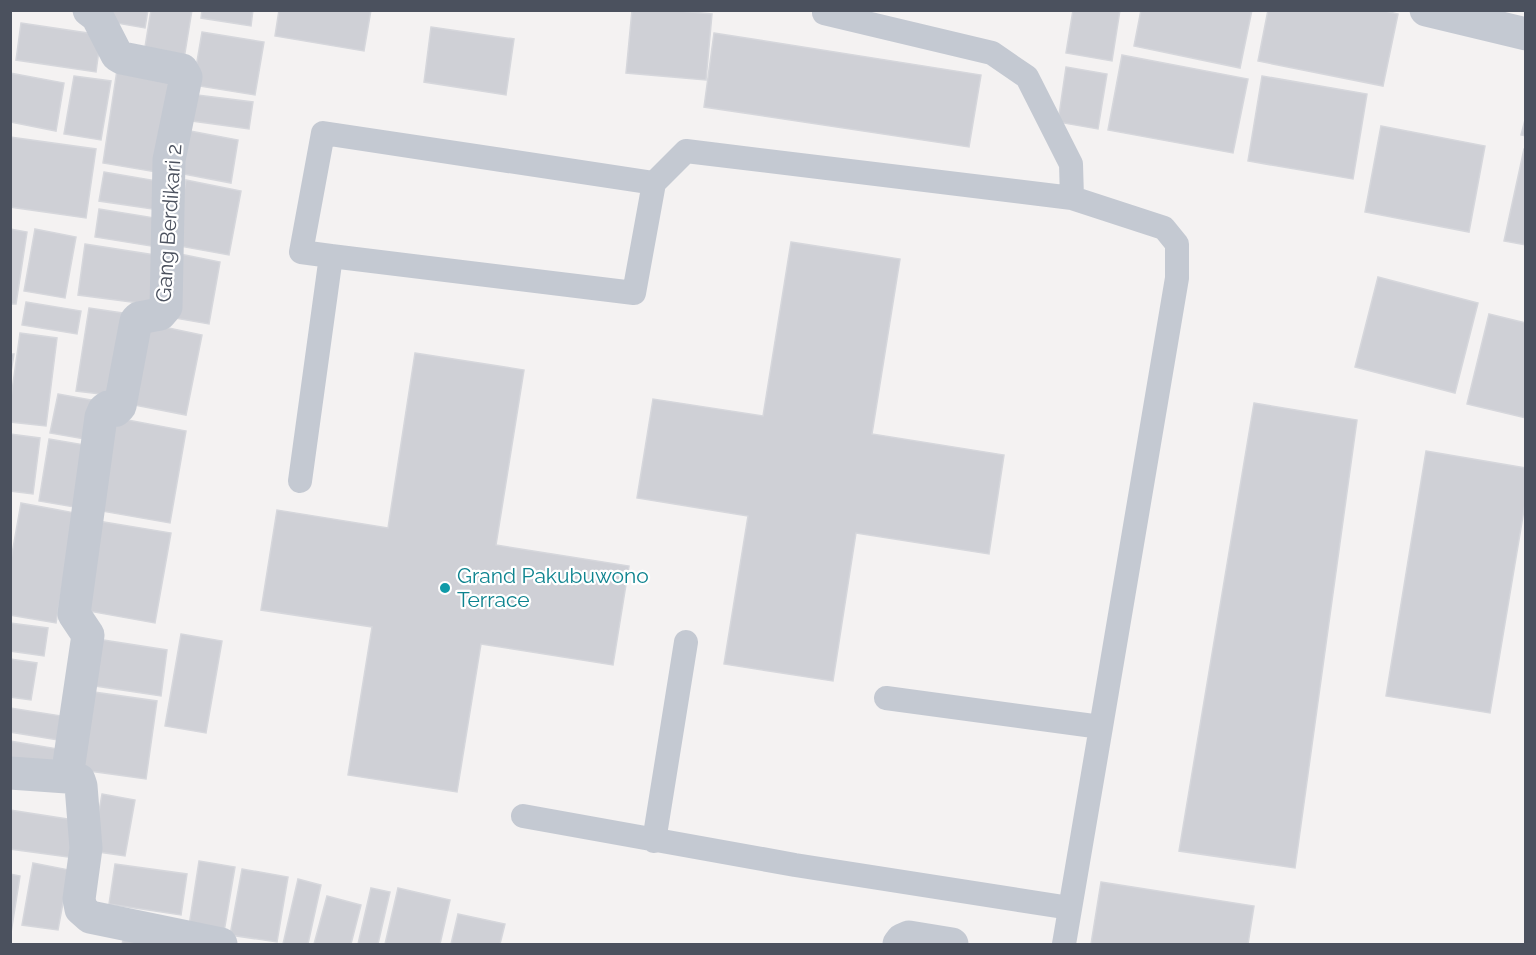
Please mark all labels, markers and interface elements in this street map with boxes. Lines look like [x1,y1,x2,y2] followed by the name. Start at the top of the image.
[150,143,187,303] street label: Gang Berdikari 2
[457,563,649,612] place label: Grand Pakubuwono Terrace
[438,581,452,595] marker: Grand Pakubuwono Terrace

